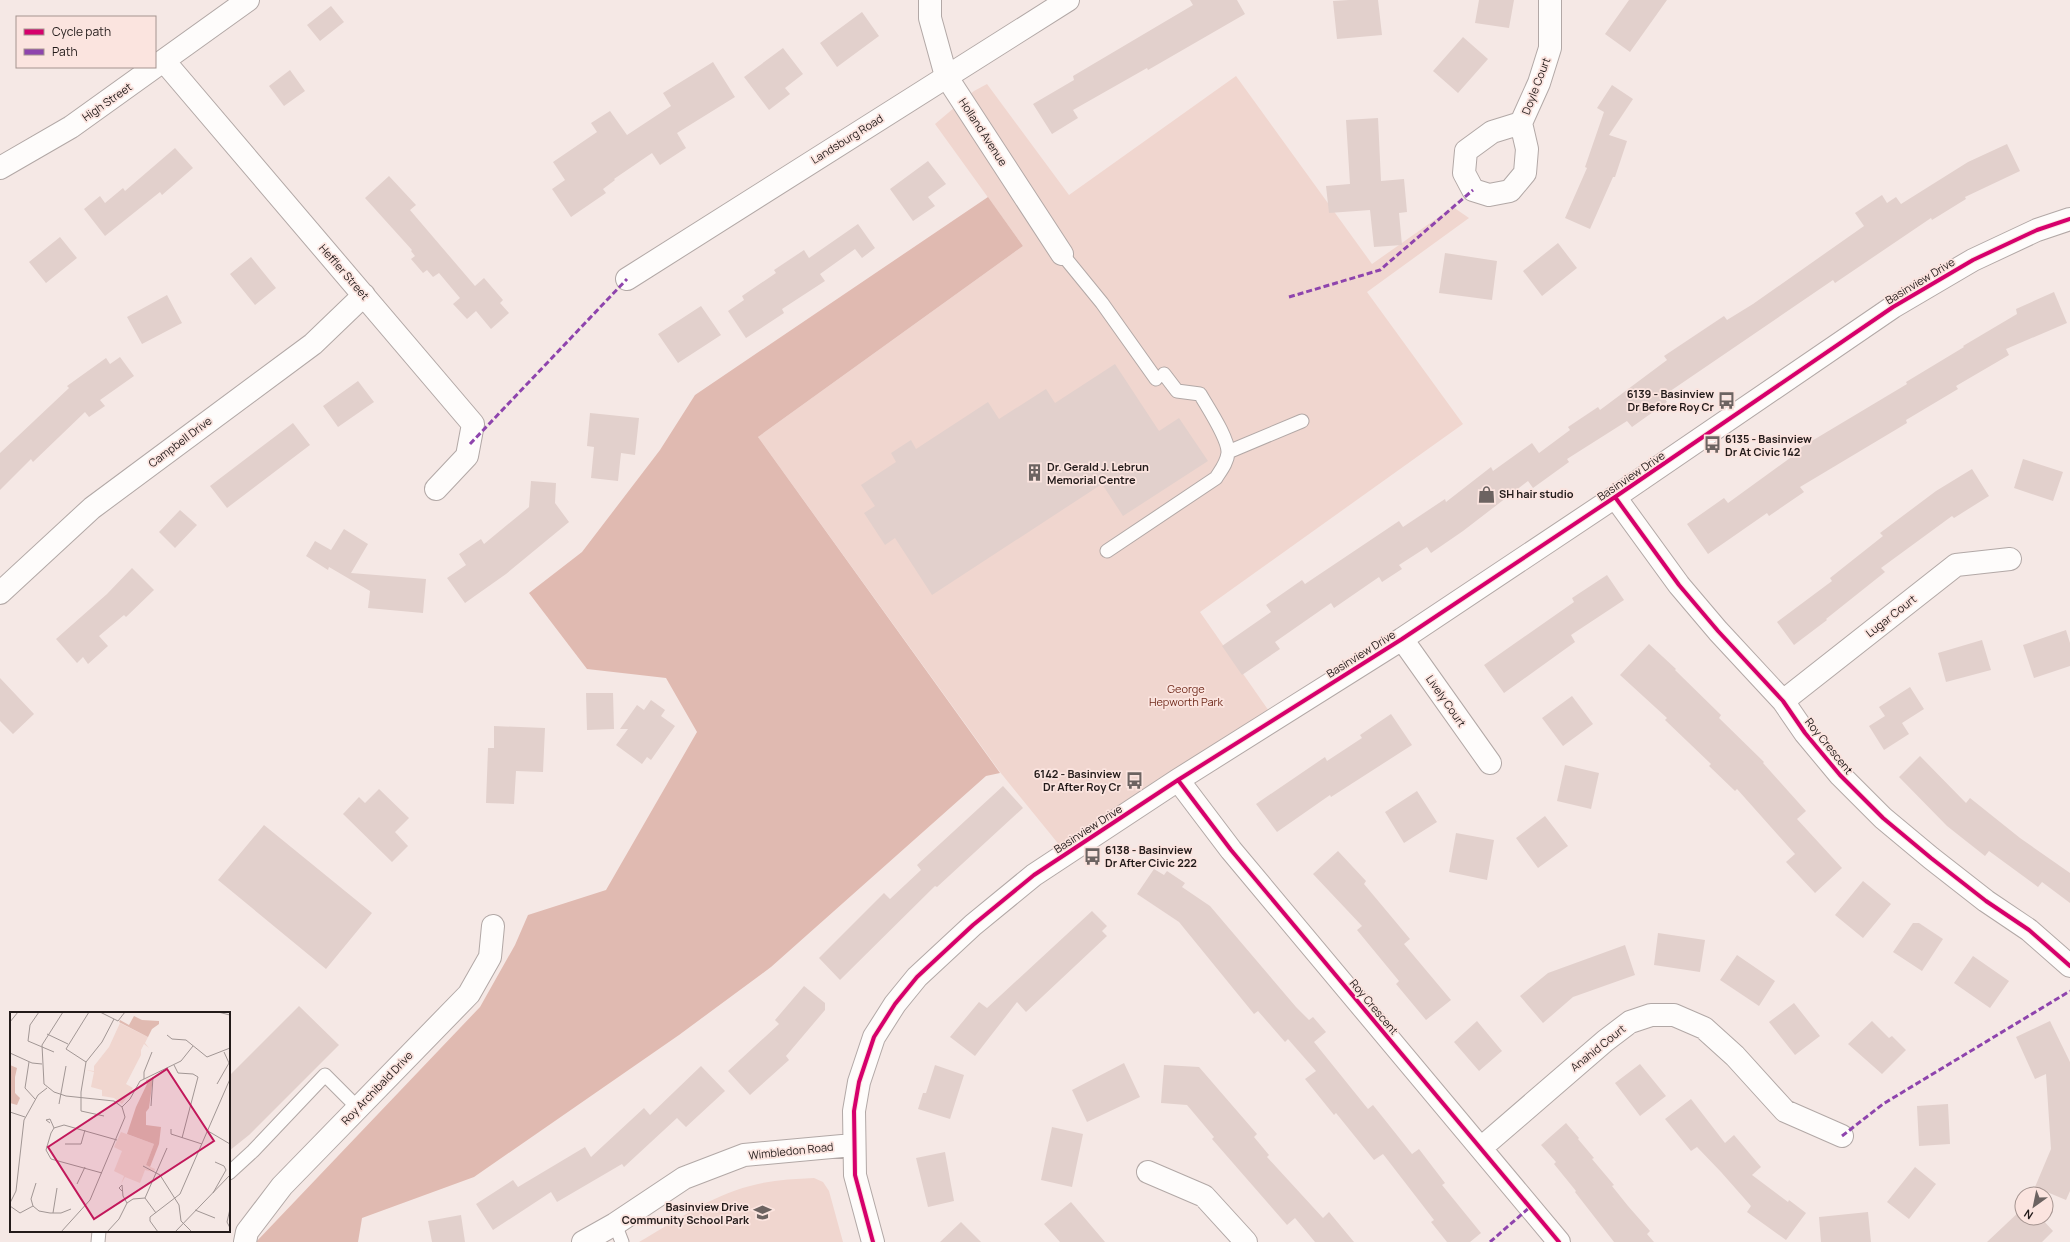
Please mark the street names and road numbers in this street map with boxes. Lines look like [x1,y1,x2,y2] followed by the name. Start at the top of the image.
[1518,55,1553,117] street label: Doyle Court
[79,79,135,124] street label: High Street
[956,95,1011,169] street label: Holland Avenue
[808,110,886,167] street label: Landsburg Road
[316,241,373,303] street label: Heffler Street
[1882,254,1958,307] street label: Basinview Drive
[145,412,215,470] street label: Campbell Drive
[1594,447,1668,504] street label: Basinview Drive
[1862,591,1919,640] street label: Lugar Court
[1323,626,1398,681] street label: Basinview Drive
[1423,672,1470,730] street label: Lively Court
[1802,714,1857,777] street label: Roy Crescent
[1051,801,1125,856] street label: Basinview Drive
[1347,976,1402,1038] street label: Roy Crescent
[1567,1021,1628,1074] street label: Anahid Court
[338,1047,416,1128] street label: Roy Archibald Drive
[748,1139,834,1162] street label: Wimbledon Road

